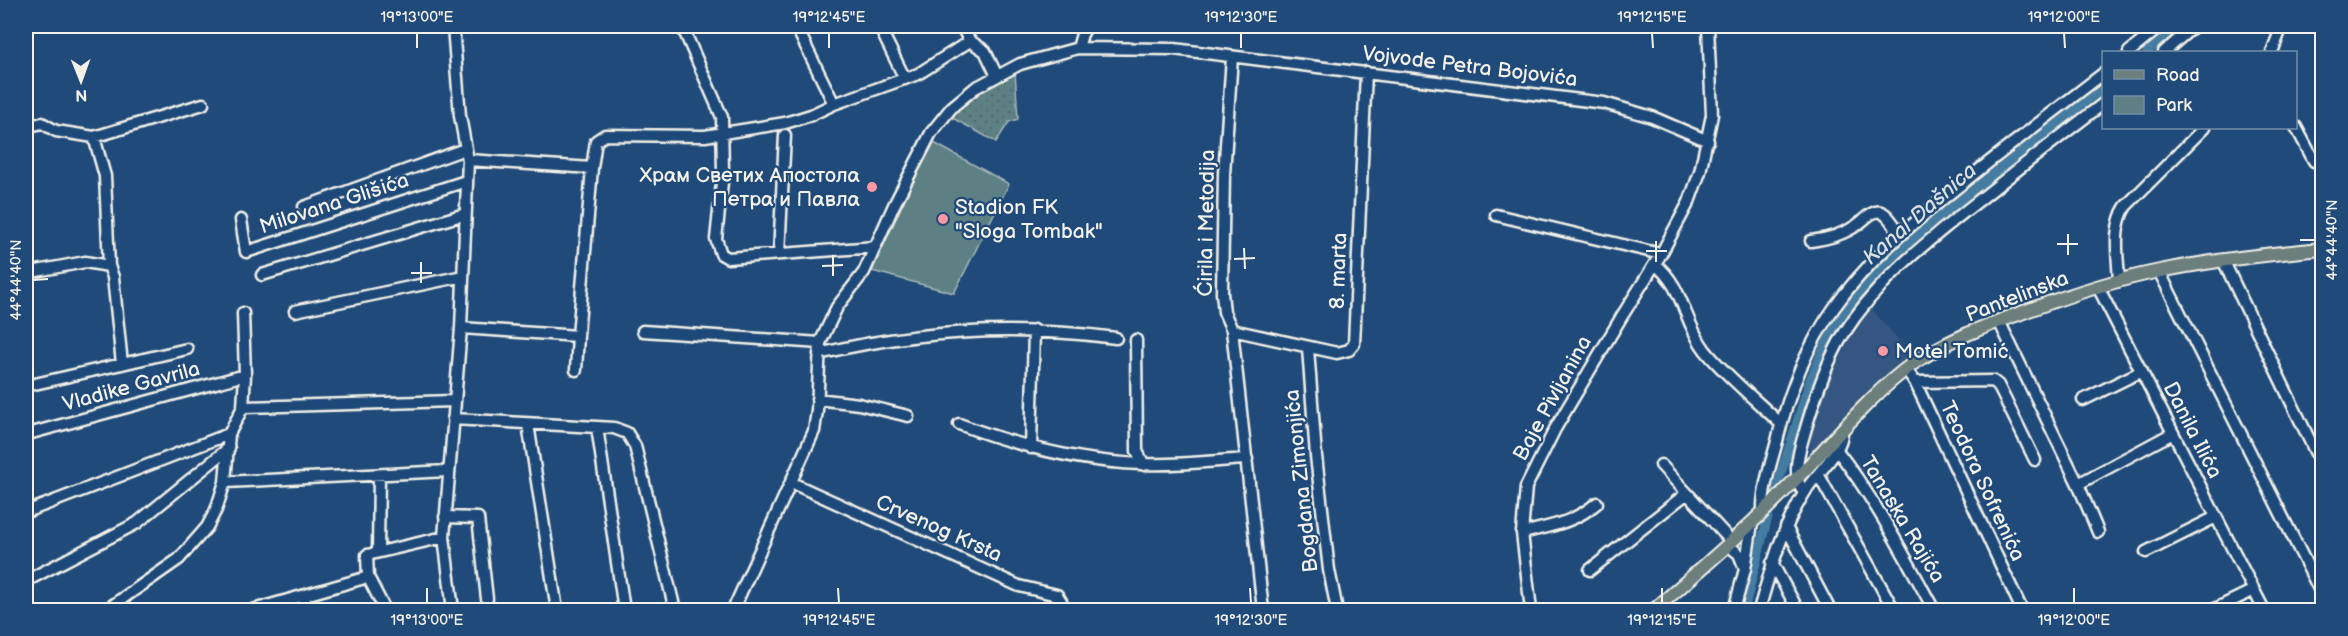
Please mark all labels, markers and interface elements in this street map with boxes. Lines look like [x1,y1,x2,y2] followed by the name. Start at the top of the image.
[381,8,454,27] text: 19°13'00"E
[793,8,865,27] text: 19°12'45"E
[1205,8,1278,27] text: 19°12'30"E
[1617,8,1687,27] text: 19°12'15"E
[2028,8,2100,27] text: 19°12'00"E
[1361,41,1579,92] street label: Vojvode Petra Bojovića
[51,51,111,111] north arrow
[2102,51,2297,129] legend
[2156,65,2200,86] text: Road
[75,85,87,104] text: N
[2156,95,2192,116] text: Park
[1193,149,1220,297] street label: Ćirila i Metodija
[1857,157,1983,271] water label: Kanal Dašnica
[639,163,861,212] place label: Храм Светих Апостола Петра и Павла
[256,168,412,239] street label: Milovana Glišića
[865,180,879,194] marker: Храм Светих Апостола Петра и Павла
[955,195,1103,244] place label: Stadion FK "Sloga Tombak"
[2323,199,2342,281] text: 44°44'40"N
[936,212,950,226] marker: Stadion FK "Sloga Tombak"
[1325,232,1352,310] street label: 8. marta
[7,239,26,321] text: 44°44'40"N
[1962,265,2072,327] street label: Pantelinska
[1508,331,1597,465] street label: Baje Pivljanina
[1895,339,2009,364] place label: Motel Tomić
[1876,344,1890,358] marker: Motel Tomić
[60,356,202,417] street label: Vladike Gavrila
[2158,378,2228,483] street label: Danila Ilića
[1279,388,1324,574] street label: Bogdana Zimonjića
[1935,397,2031,565] street label: Teodora Sofrenića
[1855,451,1950,587] street label: Tanaska Rajića
[872,489,1006,567] street label: Crvenog Krsta
[391,611,464,630] text: 19°13'00"E
[803,611,875,630] text: 19°12'45"E
[1215,611,1288,630] text: 19°12'30"E
[1627,611,1697,630] text: 19°12'15"E
[2038,611,2110,630] text: 19°12'00"E

